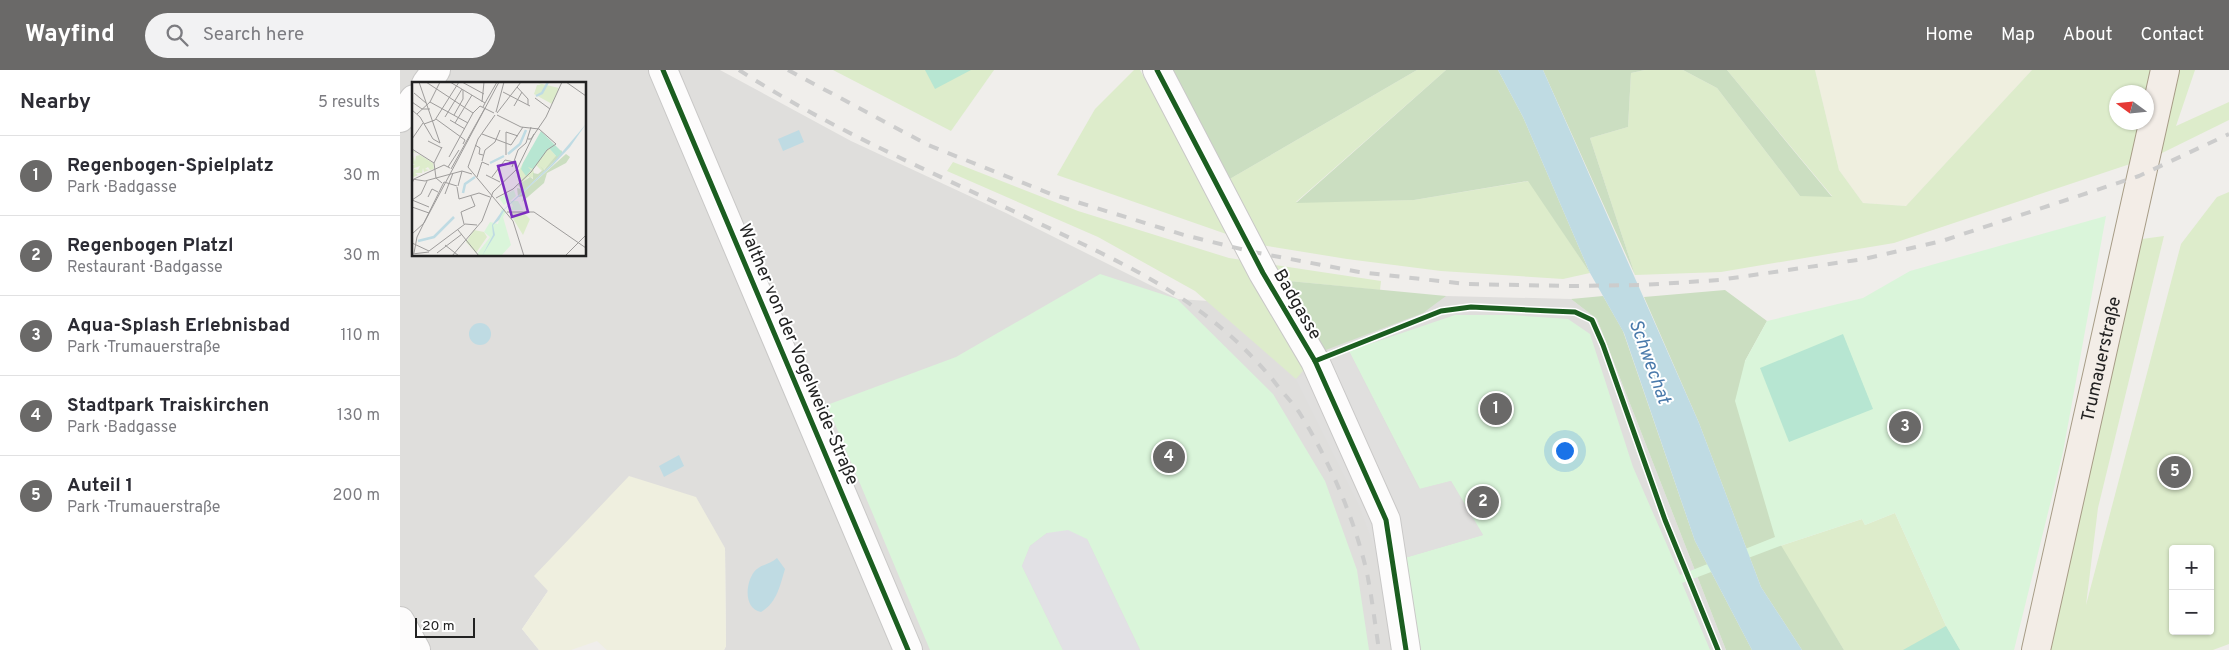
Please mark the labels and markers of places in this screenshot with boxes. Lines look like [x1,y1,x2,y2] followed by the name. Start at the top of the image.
[1480,390,1512,428] pin: 1
[1889,408,1921,446] pin: 3
[1153,438,1185,476] pin: 4
[2159,453,2191,491] pin: 5
[1467,483,1499,521] pin: 2

